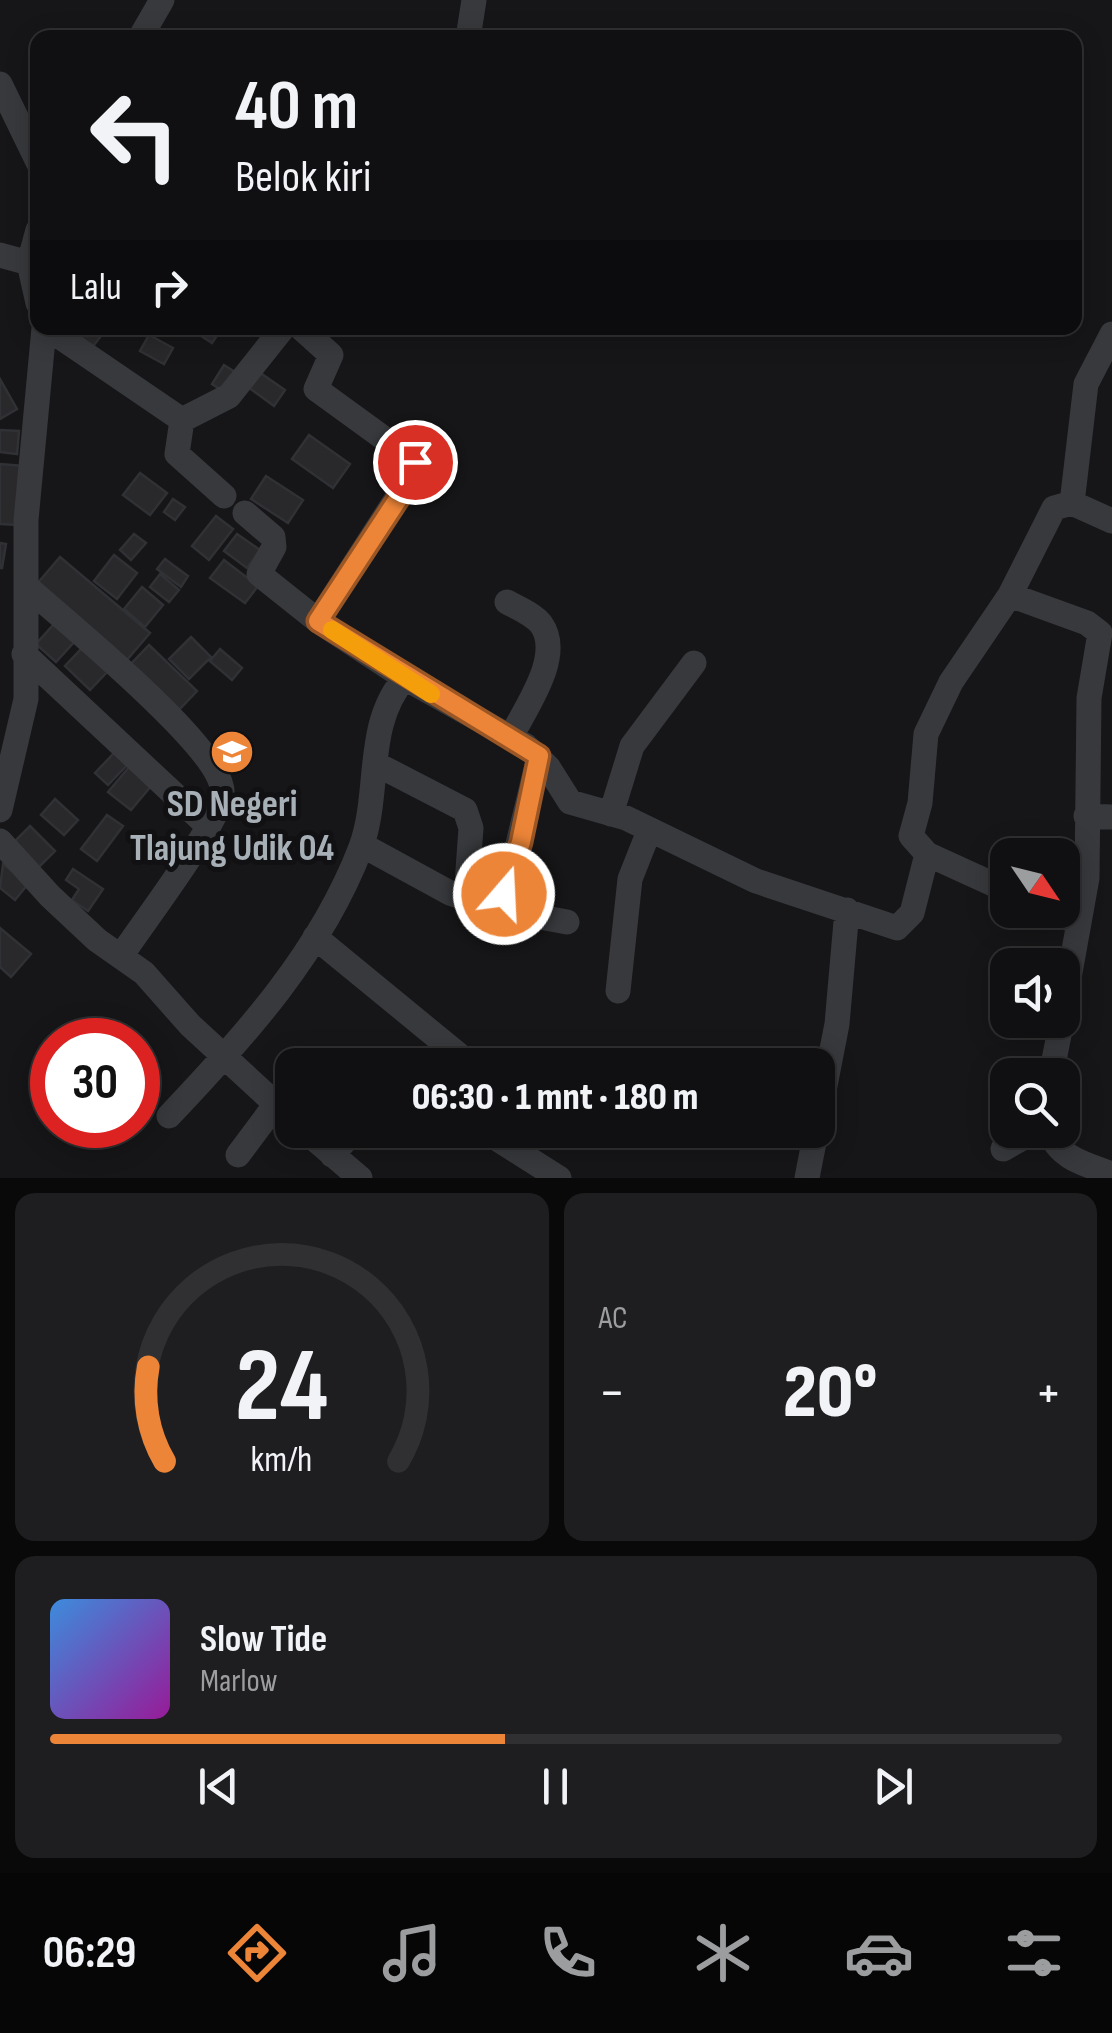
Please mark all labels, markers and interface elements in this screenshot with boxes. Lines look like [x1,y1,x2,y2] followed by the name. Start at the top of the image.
[235,65,358,149] text: 40 m
[70,70,200,200] icon: left
[235,150,371,205] text: Belok kiri
[142,260,197,315] icon: right
[70,265,122,310] text: Lalu
[373,420,458,505] pin
[388,435,443,490] icon: arrive
[209,729,255,775] school or university icon: SD Negeri Tlajung Udik 04
[130,782,334,871] place label: SD Negeri Tlajung Udik 04
[990,838,1080,928] north arrow
[990,838,1080,1148] map controls
[452,842,556,946] position arrow
[990,948,1080,1038] button: sound
[30,1018,160,1148] speed limit sign: 30
[990,1058,1080,1148] button: search
[412,1075,698,1120] text: 06:30 · 1 mnt · 180 m
[599,1299,627,1338] text: AC
[235,1325,329,1450] text: 24
[783,1348,877,1439] text: 20°
[599,1360,625,1427] text: −
[1035,1360,1062,1427] text: +
[251,1439,313,1482] text: km/h
[200,1617,327,1662] text: Slow Tide
[200,1662,278,1701] text: Marlow
[191,1759,246,1814] icon: previous
[528,1759,583,1814] icon: pause
[866,1759,921,1814] icon: next
[222,1918,292,1988] icon: directions
[377,1918,447,1988] icon: music
[533,1918,603,1988] icon: phone
[688,1918,758,1988] icon: climate
[844,1918,914,1988] icon: car
[999,1918,1069,1988] icon: filters
[43,1926,136,1981] text: 06:29

